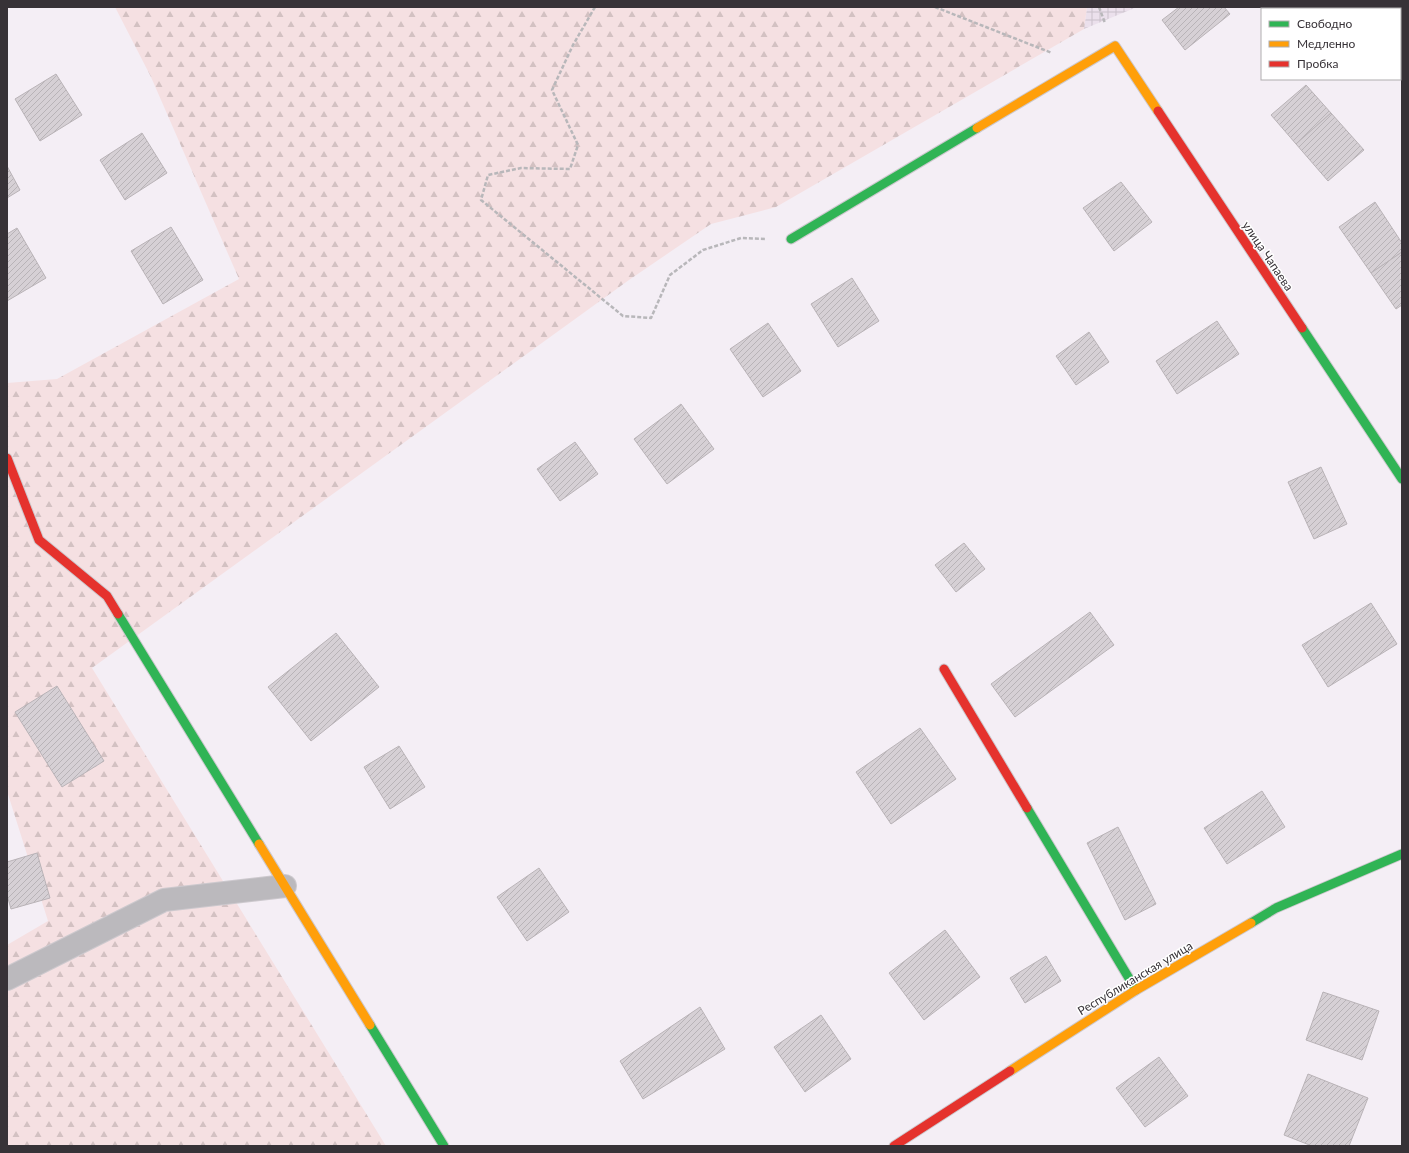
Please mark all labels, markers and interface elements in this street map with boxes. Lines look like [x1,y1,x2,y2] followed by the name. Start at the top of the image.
[1261,8,1401,80] legend
[1297,16,1353,31] text: Свободно
[1297,36,1356,51] text: Медленно
[1297,56,1338,71] text: Пробка
[1239,218,1297,294] street label: улица Чапаева
[1075,938,1195,1018] street label: Республиканская улица

